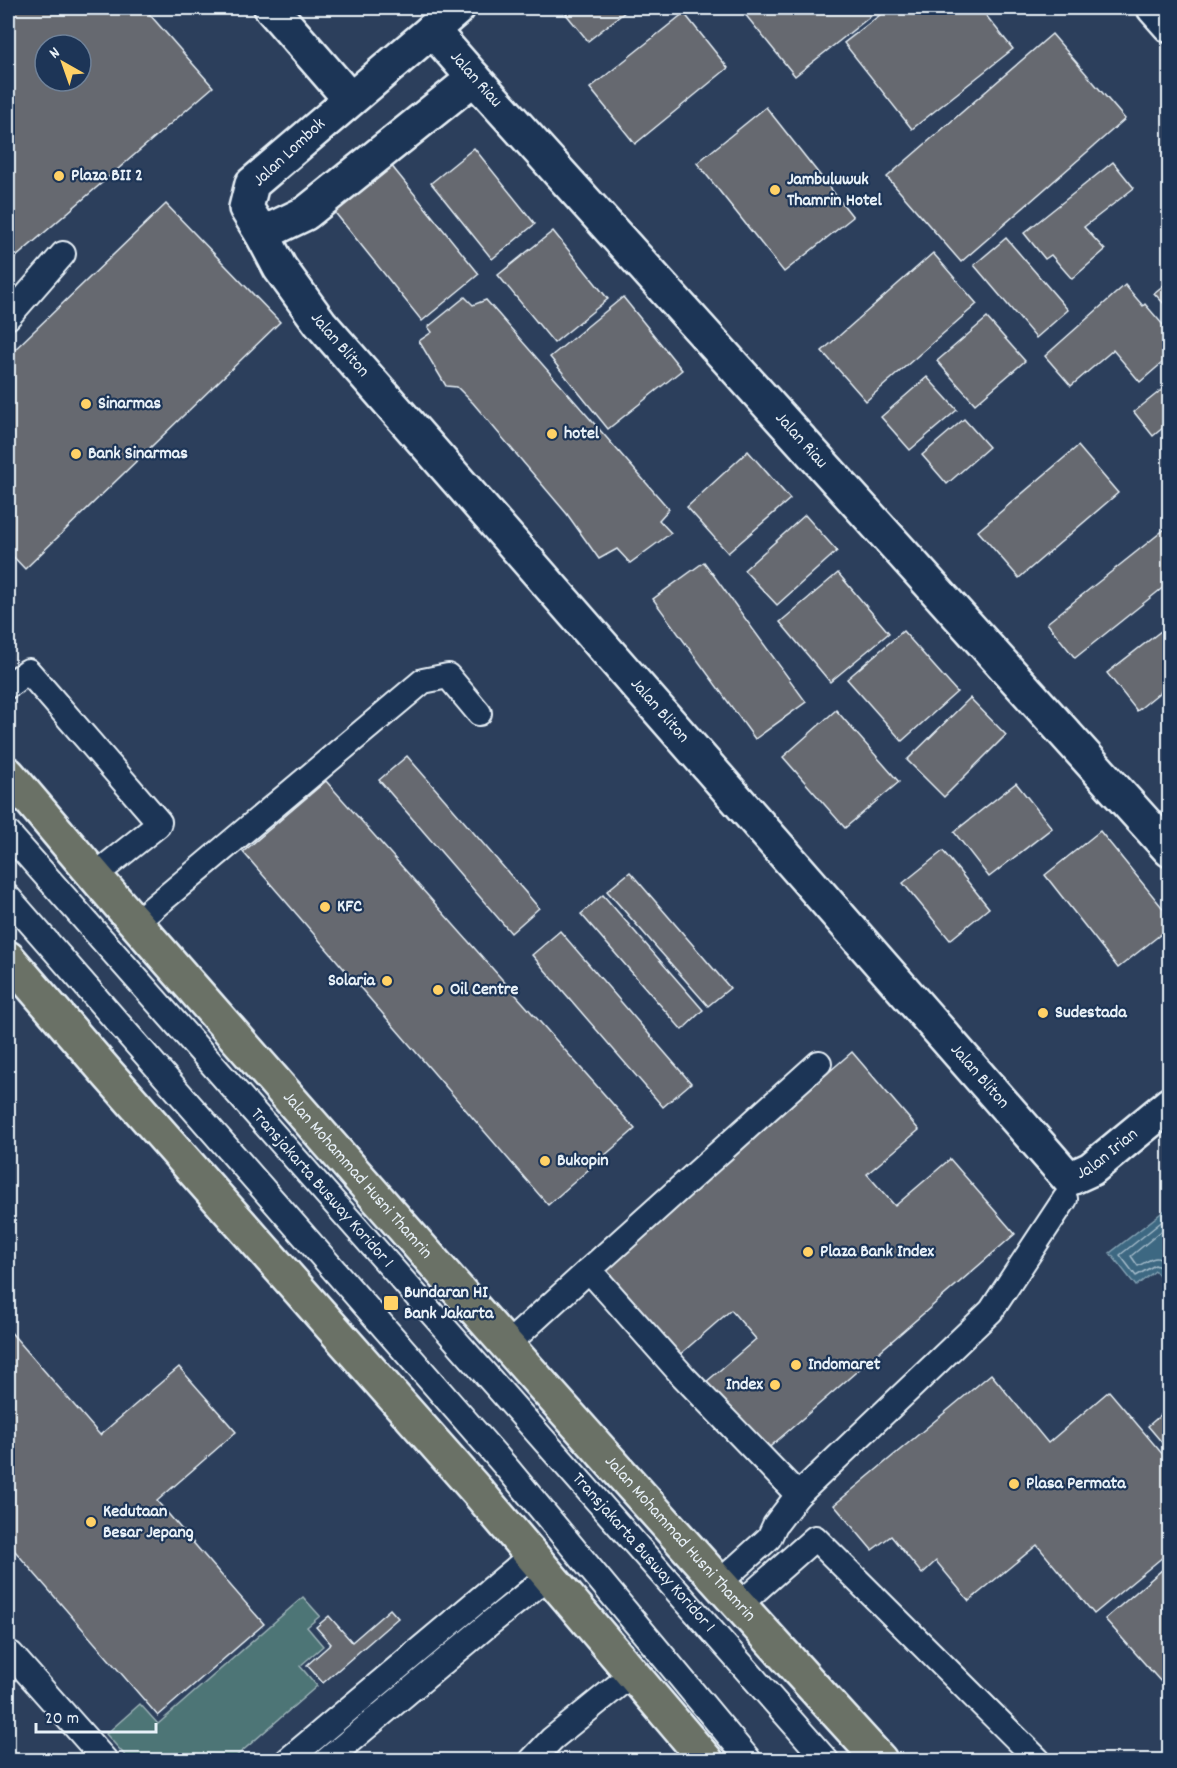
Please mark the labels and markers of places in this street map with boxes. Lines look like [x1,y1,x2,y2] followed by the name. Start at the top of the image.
[71,164,143,189] place label: Plaza BII 2
[787,168,882,214] place label: Jambuluwuk Thamrin Hotel
[52,169,66,183] marker: Plaza BII 2
[768,183,782,197] marker: Jambuluwuk Thamrin Hotel
[98,392,161,417] place label: Sinarmas
[79,397,93,411] marker: Sinarmas
[564,422,600,447] place label: hotel
[545,427,559,441] marker: hotel
[88,442,188,467] place label: Bank Sinarmas
[69,447,83,461] marker: Bank Sinarmas
[337,895,362,920] place label: KFC
[318,900,332,914] marker: KFC
[328,969,376,994] place label: Solaria
[380,974,394,988] marker: Solaria
[450,978,518,1003] place label: Oil Centre
[431,983,445,997] marker: Oil Centre
[1055,1001,1127,1026] place label: Sudestada
[1036,1006,1050,1020] marker: Sudestada
[557,1149,609,1174] place label: Bukopin
[538,1154,552,1168] marker: Bukopin
[820,1240,934,1265] place label: Plaza Bank Index
[801,1245,815,1259] marker: Plaza Bank Index
[404,1281,494,1327] place label: Bundaran HI Bank Jakarta
[382,1294,400,1312] marker: Bundaran HI Bank Jakarta
[808,1353,881,1378] place label: Indomaret
[789,1358,803,1372] marker: Indomaret
[726,1373,763,1398] place label: Index
[768,1378,782,1392] marker: Index
[1026,1472,1126,1497] place label: Plasa Permata
[1007,1477,1021,1491] marker: Plasa Permata
[103,1500,194,1546] place label: Kedutaan Besar Jepang
[84,1515,98,1529] marker: Kedutaan Besar Jepang

